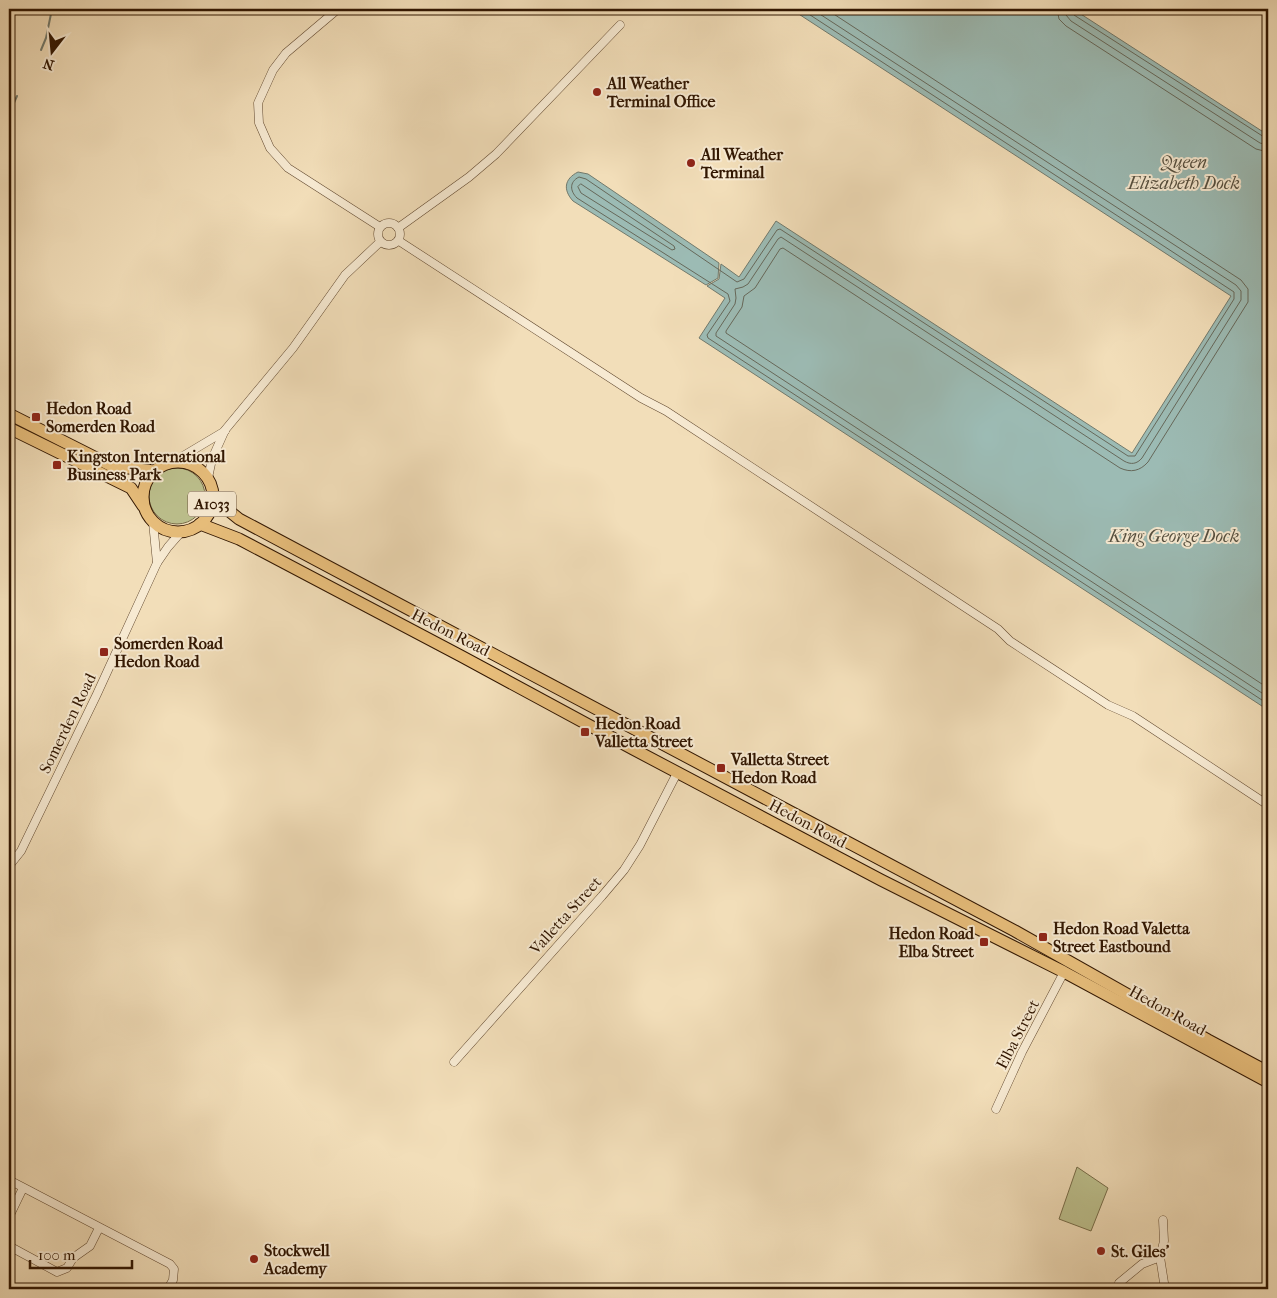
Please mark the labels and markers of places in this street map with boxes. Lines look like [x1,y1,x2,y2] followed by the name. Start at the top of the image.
[606,74,715,111] place label: All Weather Terminal Office
[591,86,603,98] marker: All Weather Terminal Office
[700,145,784,182] place label: All Weather Terminal
[685,157,697,169] marker: All Weather Terminal
[46,399,156,436] place label: Hedon Road Somerden Road
[30,411,42,423] marker: Hedon Road Somerden Road
[67,447,226,484] place label: Kingston International Business Park
[51,459,63,471] marker: Kingston International Business Park
[114,634,224,671] place label: Somerden Road Hedon Road
[98,646,110,658] marker: Somerden Road Hedon Road
[594,714,693,751] place label: Hedon Road Valletta Street
[579,726,591,738] marker: Hedon Road Valletta Street
[730,750,829,787] place label: Valletta Street Hedon Road
[715,762,727,774] marker: Valletta Street Hedon Road
[1053,919,1190,956] place label: Hedon Road Valetta Street Eastbound
[889,924,975,961] place label: Hedon Road Elba Street
[1037,931,1049,943] marker: Hedon Road Valetta Street Eastbound
[978,936,990,948] marker: Hedon Road Elba Street
[263,1241,330,1279] place label: Stockwell Academy
[1111,1242,1170,1261] place label: St. Giles'
[1095,1245,1107,1257] marker: St. Giles'
[248,1253,260,1265] marker: Stockwell Academy

